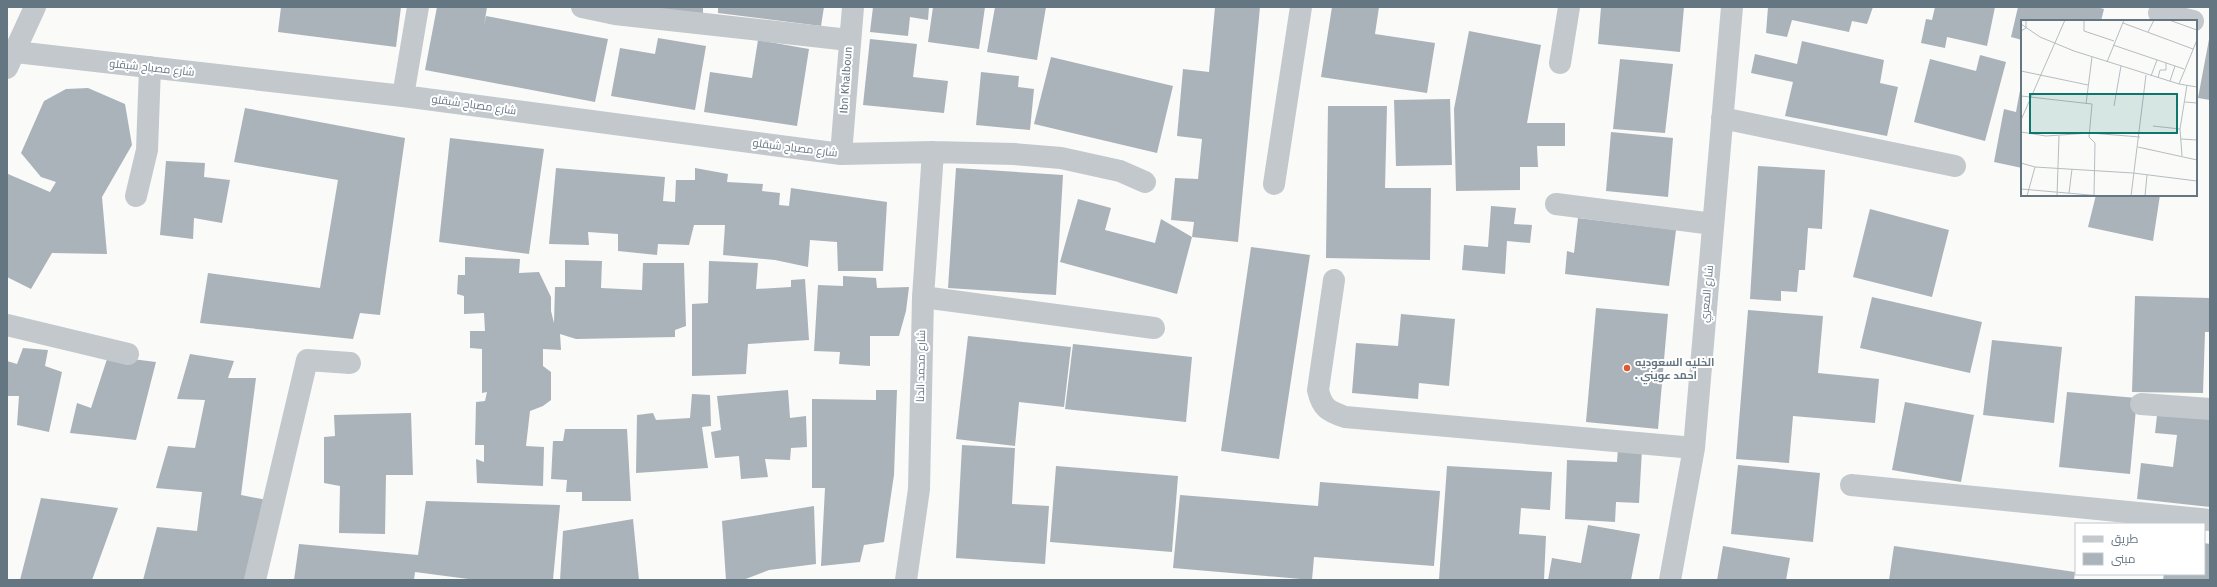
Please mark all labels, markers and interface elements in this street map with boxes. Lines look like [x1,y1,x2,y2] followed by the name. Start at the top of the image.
[2021,20,2197,196] inset map
[837,46,855,114] street label: Ibn Khalboun
[109,57,195,80] street label: شارع مصباح شبقلو
[431,93,517,118] street label: شارع مصباح شبقلو
[752,136,838,161] street label: شارع مصباح شبقلو
[1698,265,1718,324] street label: شارع المعري
[914,330,929,402] street label: شارع محمد الدنا
[1635,356,1714,385] place label: الخليه السعوديه . احمد عويني
[1622,363,1632,373] marker: الخليه السعوديه . احمد عويني
[2075,523,2205,575] legend
[2111,532,2139,546] text: طريق
[2111,552,2136,566] text: مبنى

